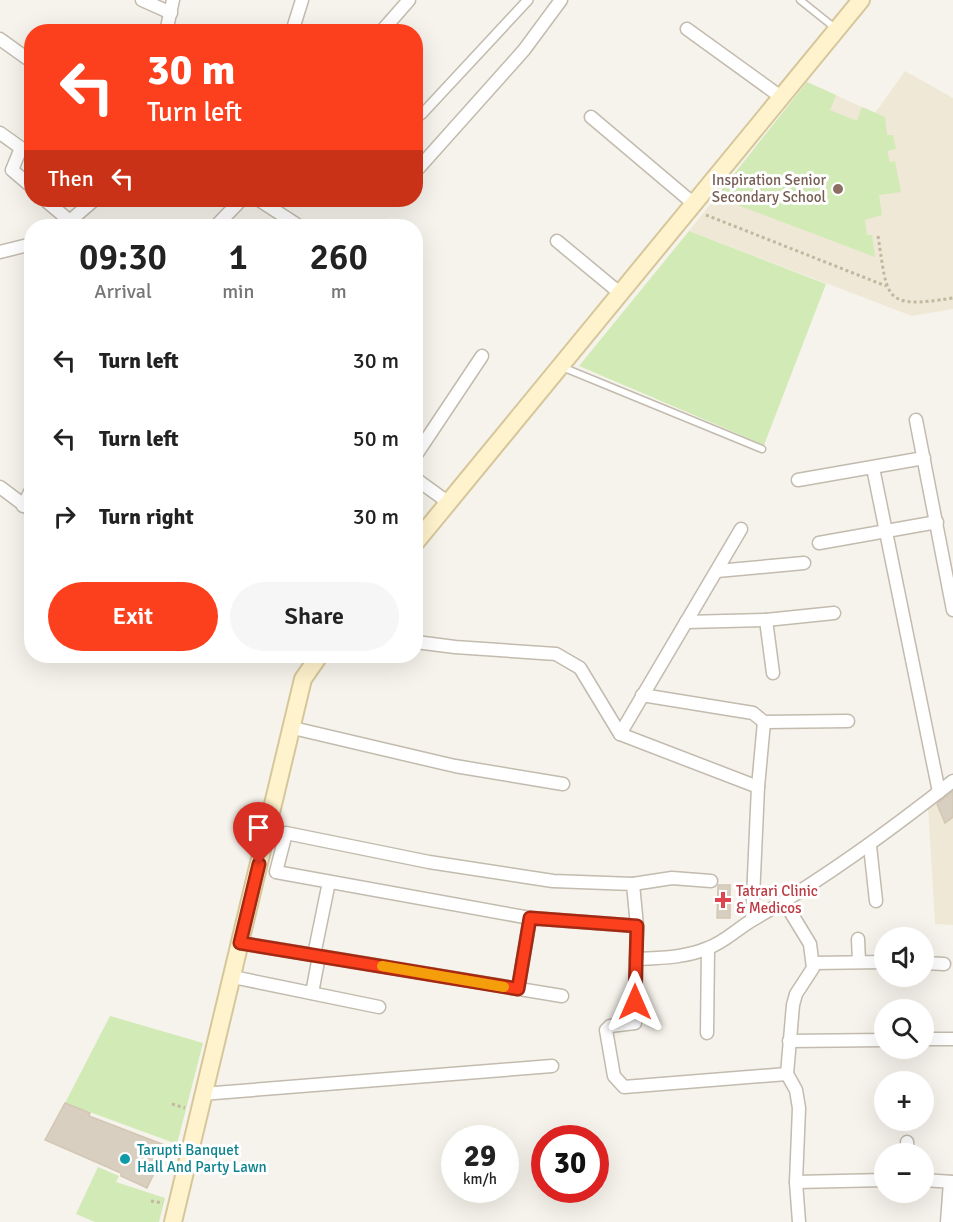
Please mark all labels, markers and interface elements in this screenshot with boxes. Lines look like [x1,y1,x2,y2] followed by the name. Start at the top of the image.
[147,45,236,96] text: 30 m
[48,48,126,126] icon: left
[147,96,242,129] text: Turn left
[106,162,139,195] icon: left
[48,165,94,192] text: Then
[712,171,826,206] place label: Inspiration Senior Secondary School
[831,182,845,196] marker: Inspiration Senior Secondary School
[79,235,167,280] text: 09:30
[229,235,248,280] text: 1
[310,235,368,280] text: 260
[94,279,152,304] text: Arrival
[222,279,254,304] text: min
[331,279,347,304] text: m
[48,344,81,377] icon: left
[99,347,179,374] text: Turn left
[353,347,399,374] text: 30 m
[48,422,81,455] icon: left
[99,425,179,452] text: Turn left
[353,425,399,452] text: 50 m
[48,500,81,533] icon: right
[99,503,194,530] text: Turn right
[353,503,399,530] text: 30 m
[48,582,218,651] button: Exit
[230,582,399,651] button: Share
[233,802,284,864] pin
[242,811,275,844] icon: arrive
[736,882,818,917] place label: Tatrari Clinic & Medicos
[714,891,732,909] marker: Tatrari Clinic & Medicos
[874,927,934,1203] map controls
[874,927,934,987] button: sound
[603,970,667,1034] position arrow
[874,999,934,1059] button: search
[874,1071,934,1131] button: +
[531,1125,609,1203] speed limit sign: 30
[464,1138,496,1175] text: 29
[137,1141,267,1176] place label: Tarupti Banquet Hall And Party Lawn
[874,1143,934,1203] button: −
[118,1152,132,1166] marker: Tarupti Banquet Hall And Party Lawn
[463,1170,497,1188] text: km/h

